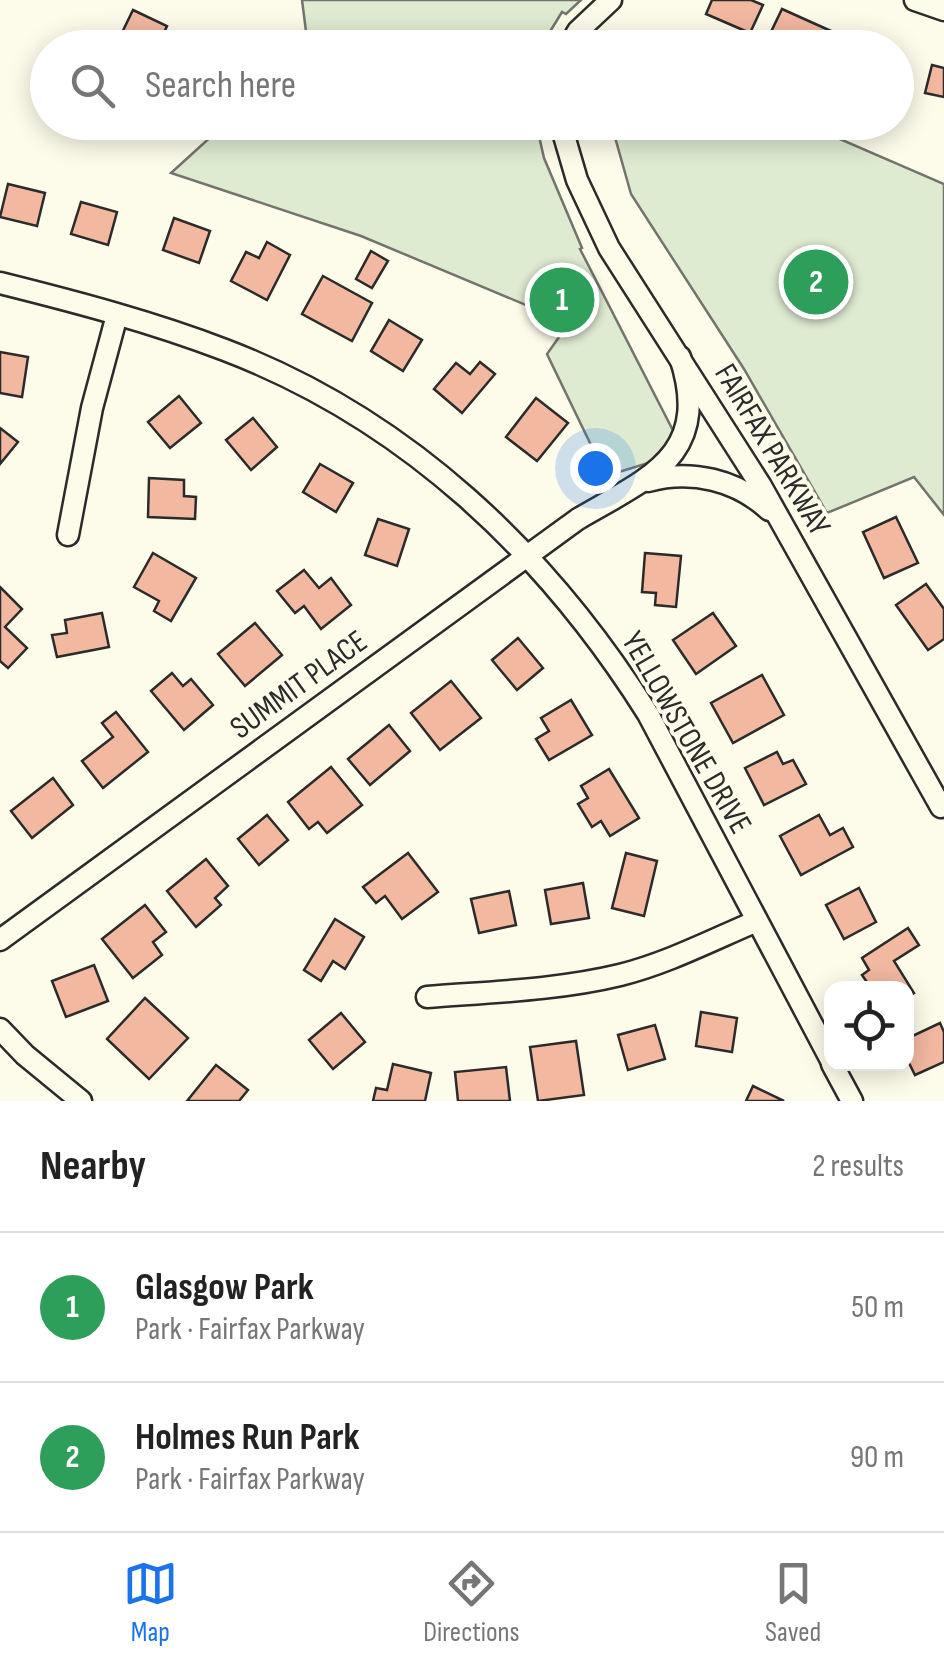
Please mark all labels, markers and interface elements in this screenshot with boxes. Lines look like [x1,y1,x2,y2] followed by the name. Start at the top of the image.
[30,30,914,140] search box
[65,58,120,113] icon: search
[145,63,296,108] text: Search here
[784,244,848,320] pin: 2
[530,262,594,338] pin: 1
[706,357,839,543] street label: FAIRFAX PARKWAY
[570,443,621,494] your location
[223,622,375,748] street label: SUMMIT PLACE
[612,625,760,841] street label: YELLOWSTONE DRIVE
[824,981,914,1071] map controls
[824,981,914,1071] button: locate
[40,1141,146,1192] text: Nearby
[812,1147,904,1186] text: 2 results
[135,1265,314,1310] text: Glasgow Park
[66,1288,79,1327] text: 1
[851,1288,904,1327] text: 50 m
[135,1310,365,1349] text: Park · Fairfax Parkway
[135,1415,359,1460] text: Holmes Run Park
[65,1438,80,1477] text: 2
[850,1438,904,1477] text: 90 m
[135,1460,365,1499] text: Park · Fairfax Parkway
[123,1556,178,1649] tab: Map
[423,1556,520,1649] tab: Directions
[765,1556,821,1649] tab: Saved

